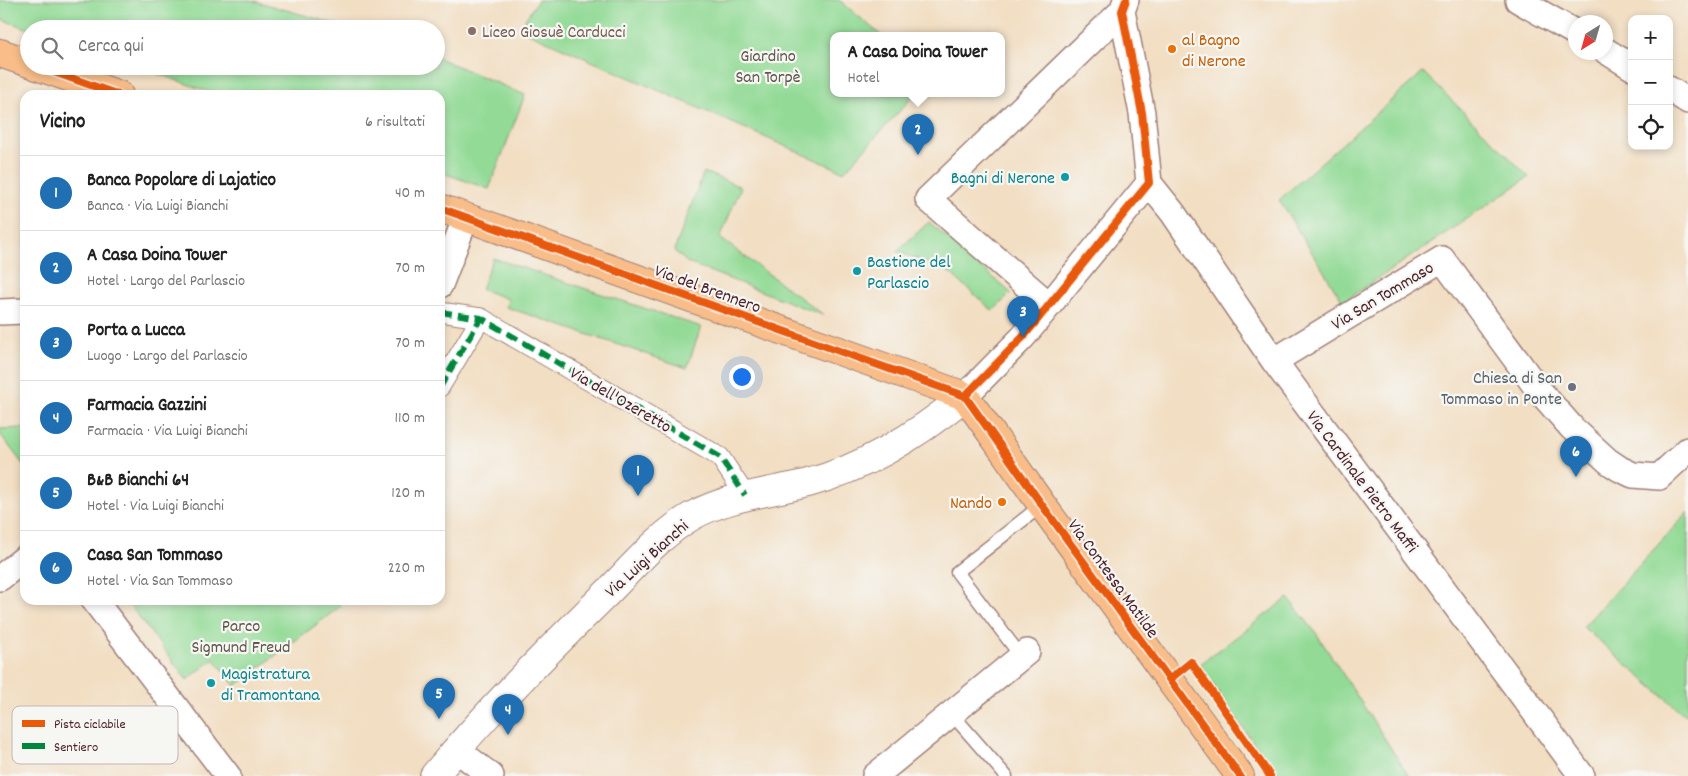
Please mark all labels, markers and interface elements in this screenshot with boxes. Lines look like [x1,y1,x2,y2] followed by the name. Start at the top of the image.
[1568,15,1613,60] north arrow
[1628,15,1673,150] map controls
[1628,15,1673,60] button: +
[20,20,445,75] search box
[482,21,626,46] place label: Liceo Giosuè Carducci
[466,25,478,37] marker: Liceo Giosuè Carducci
[1182,29,1246,75] place label: al Bagno di Nerone
[830,32,1005,97] popup
[38,34,66,62] icon: search
[78,34,144,61] text: Cerca qui
[847,40,988,67] text: A Casa Doina Tower
[1166,43,1178,55] marker: al Bagno di Nerone
[735,45,801,91] park label: Giardino San Torpè
[1628,60,1673,105] button: −
[847,67,880,90] text: Hotel
[1628,105,1673,150] button: locate
[40,108,85,138] text: Vicino
[365,111,425,134] text: 6 risultati
[902,114,934,155] pin: 2
[951,167,1055,192] place label: Bagni di Nerone
[87,168,276,195] text: Banca Popolare di Lajatico
[1059,171,1071,183] marker: Bagni di Nerone
[54,182,58,205] text: 1
[395,182,425,205] text: 40 m
[87,195,228,218] text: Banca · Via Luigi Bianchi
[87,243,227,270] text: A Casa Doina Tower
[867,251,951,297] place label: Bastione del Parlascio
[53,257,60,280] text: 2
[395,257,425,280] text: 70 m
[1327,257,1439,338] street label: Via San Tommaso
[650,260,764,321] street label: Via del Brennero
[851,265,863,277] marker: Bastione del Parlascio
[87,270,245,293] text: Hotel · Largo del Parlascio
[1007,296,1039,337] pin: 3
[87,318,185,345] text: Porta a Lucca
[52,332,60,355] text: 3
[395,332,425,355] text: 70 m
[87,345,248,368] text: Luogo · Largo del Parlascio
[564,362,675,440] street label: Via dell'Ozeretto
[729,364,755,390] your location
[1441,367,1562,413] place label: Chiesa di San Tommaso in Ponte
[1566,381,1578,393] marker: Chiesa di San Tommaso in Ponte
[87,393,206,420] text: Farmacia Gazzini
[1299,406,1423,559] street label: Via Cardinale Pietro Maffi
[53,407,59,430] text: 4
[395,407,425,430] text: 110 m
[87,420,248,443] text: Farmacia · Via Luigi Bianchi
[1560,436,1592,477] pin: 6
[622,455,654,496] pin: 1
[87,468,189,495] text: B&B Bianchi 64
[52,482,60,505] text: 5
[391,482,425,505] text: 120 m
[950,492,992,517] place label: Nando
[87,495,224,518] text: Hotel · Via Luigi Bianchi
[996,496,1008,508] marker: Nando
[600,515,695,604] street label: Via Luigi Bianchi
[1060,515,1164,644] street label: Via Contessa Matilde
[87,543,223,570] text: Casa San Tommaso
[52,557,60,580] text: 6
[388,557,425,580] text: 220 m
[87,570,233,593] text: Hotel · Via San Tommaso
[192,615,290,661] park label: Parco Sigmund Freud
[221,663,320,709] place label: Magistratura di Tramontana
[205,677,217,689] marker: Magistratura di Tramontana
[423,678,455,719] pin: 5
[492,694,524,735] pin: 4
[12,706,178,764] legend
[54,715,126,735] text: Pista ciclabile
[54,738,98,758] text: Sentiero

